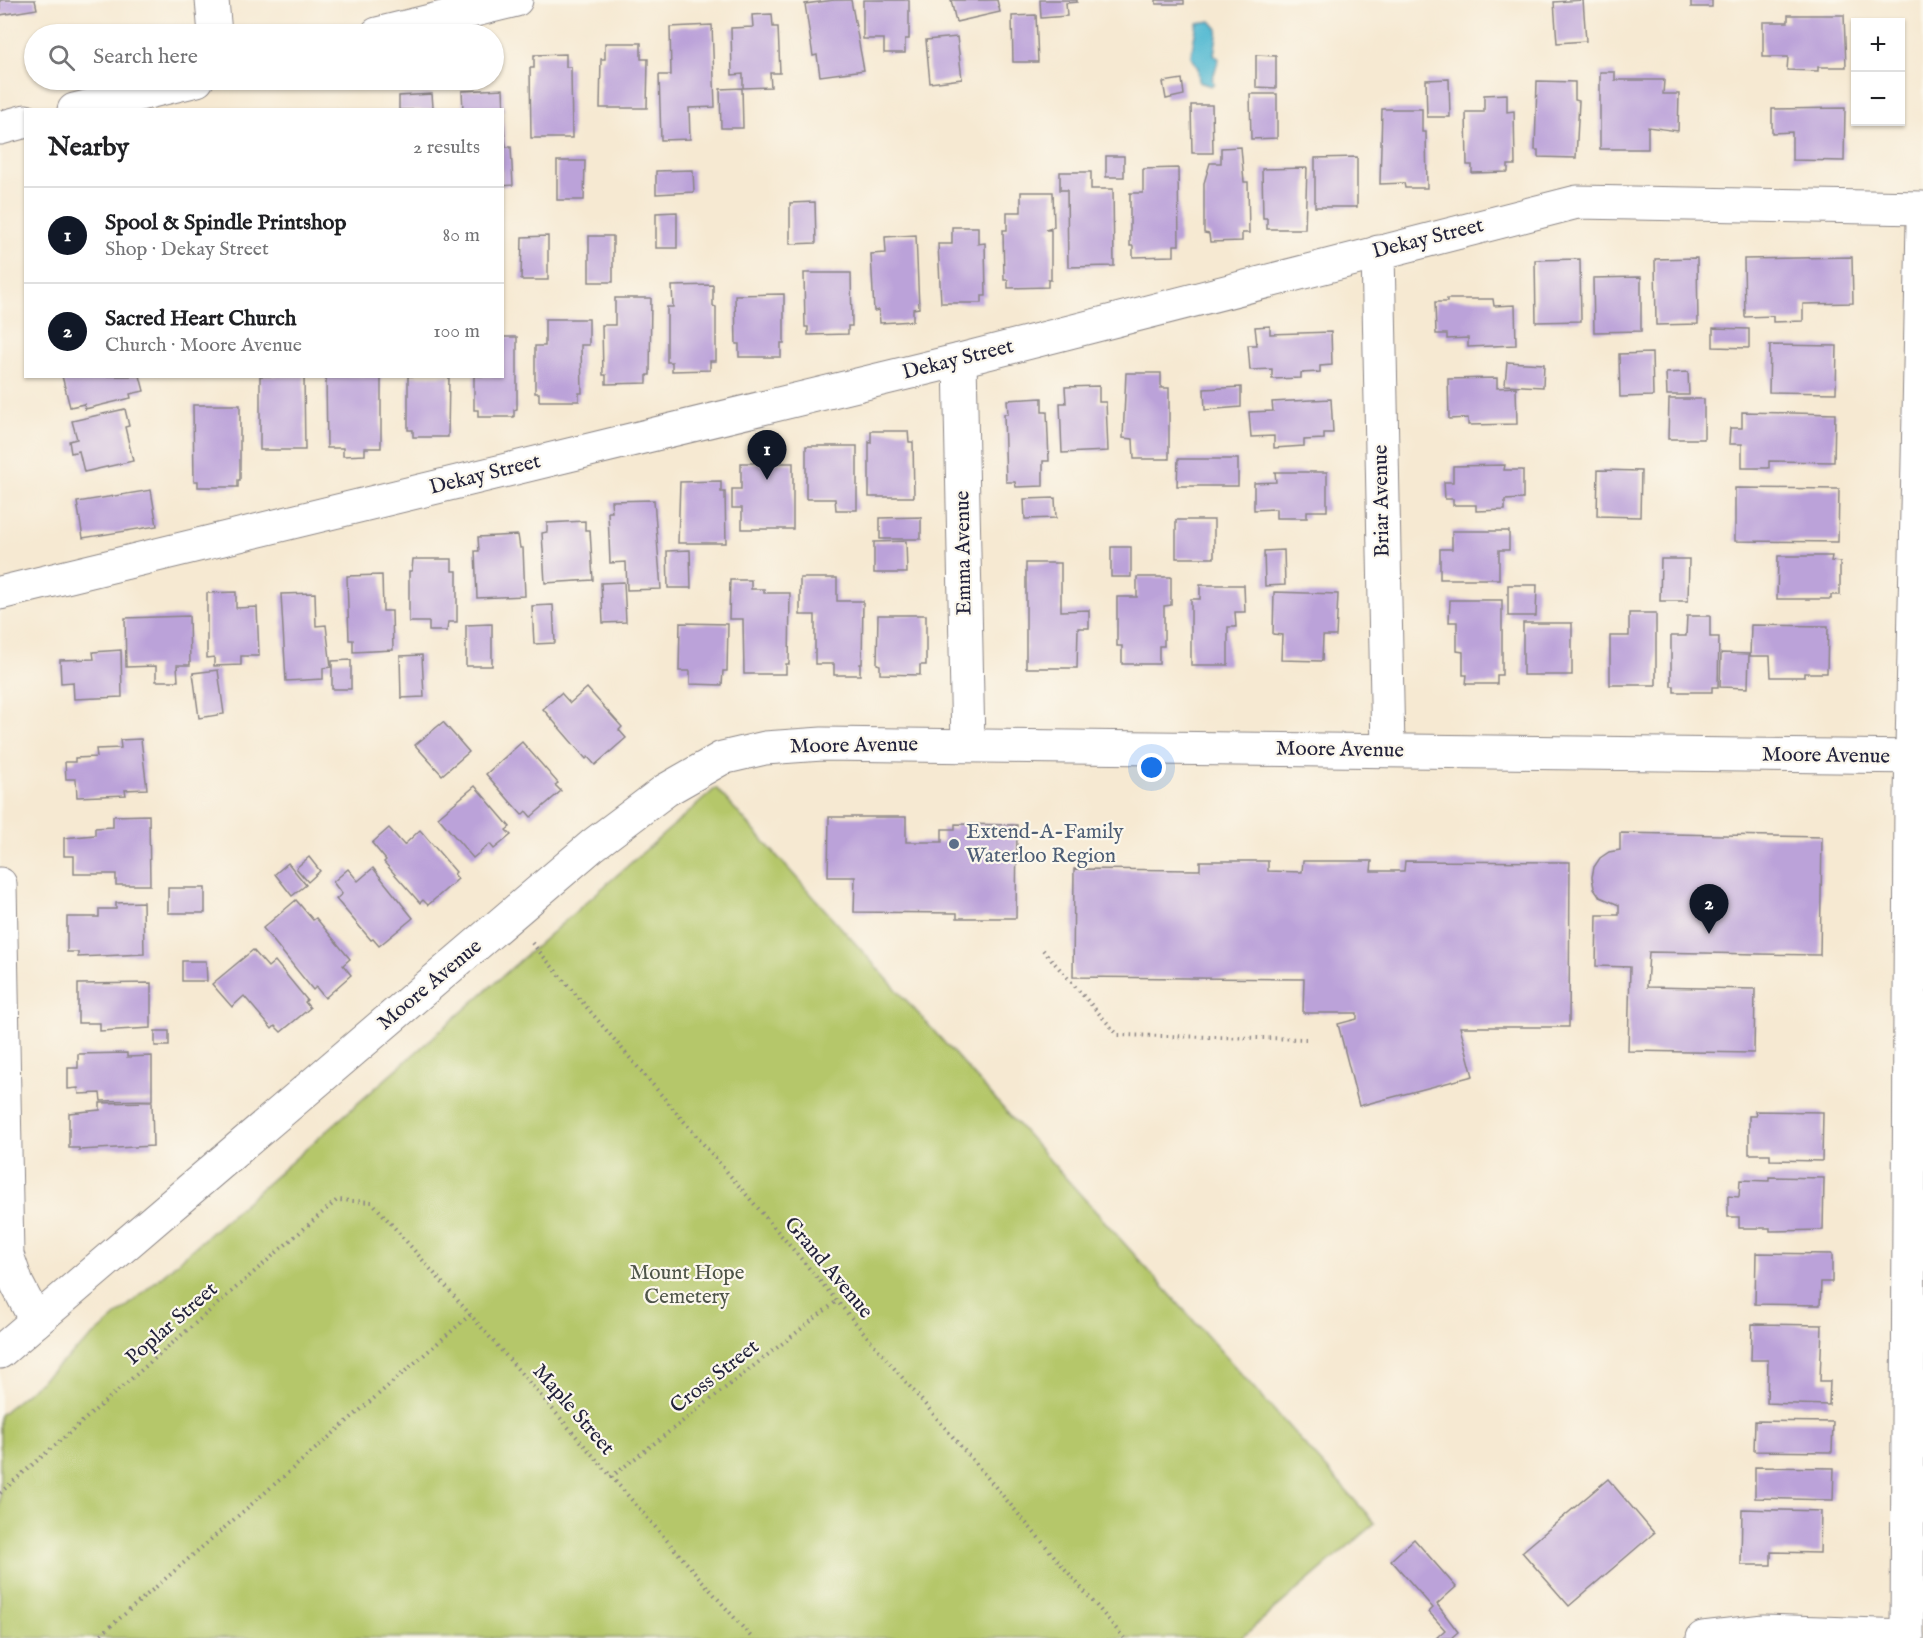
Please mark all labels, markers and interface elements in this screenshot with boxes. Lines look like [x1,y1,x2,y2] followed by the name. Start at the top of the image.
[1851,18,1905,126] map controls
[1851,18,1905,72] button: +
[24,24,504,90] search box
[45,41,78,74] icon: search
[93,43,198,71] text: Search here
[1851,72,1905,126] button: −
[48,131,129,164] text: Nearby
[413,135,480,160] text: 2 results
[105,209,346,237] text: Spool & Spindle Printshop
[1370,212,1486,266] street label: Dekay Street
[64,223,71,248] text: 1
[443,223,480,248] text: 80 m
[105,237,269,262] text: Shop · Dekay Street
[105,305,297,333] text: Sacred Heart Church
[63,319,72,344] text: 2
[433,319,480,344] text: 100 m
[105,333,302,358] text: Church · Moore Avenue
[900,333,1016,387] street label: Dekay Street
[748,430,786,480] pin: 1
[1368,444,1396,558] street label: Briar Avenue
[427,448,543,502] street label: Dekay Street
[949,490,979,616] street label: Emma Avenue
[790,731,919,761] street label: Moore Avenue
[1276,735,1405,765] street label: Moore Avenue
[1762,741,1891,771] street label: Moore Avenue
[1137,753,1166,782] your location
[966,819,1124,870] place label: Extend-A-Family Waterloo Region
[947,837,961,851] marker: Extend-A-Family Waterloo Region
[1690,884,1728,934] pin: 2
[372,933,488,1037] street label: Moore Avenue
[778,1212,879,1325] street label: Grand Avenue
[630,1260,745,1311] park label: Mount Hope Cemetery
[120,1277,224,1371] street label: Poplar Street
[665,1334,765,1420] street label: Cross Street
[526,1359,620,1461] street label: Maple Street

